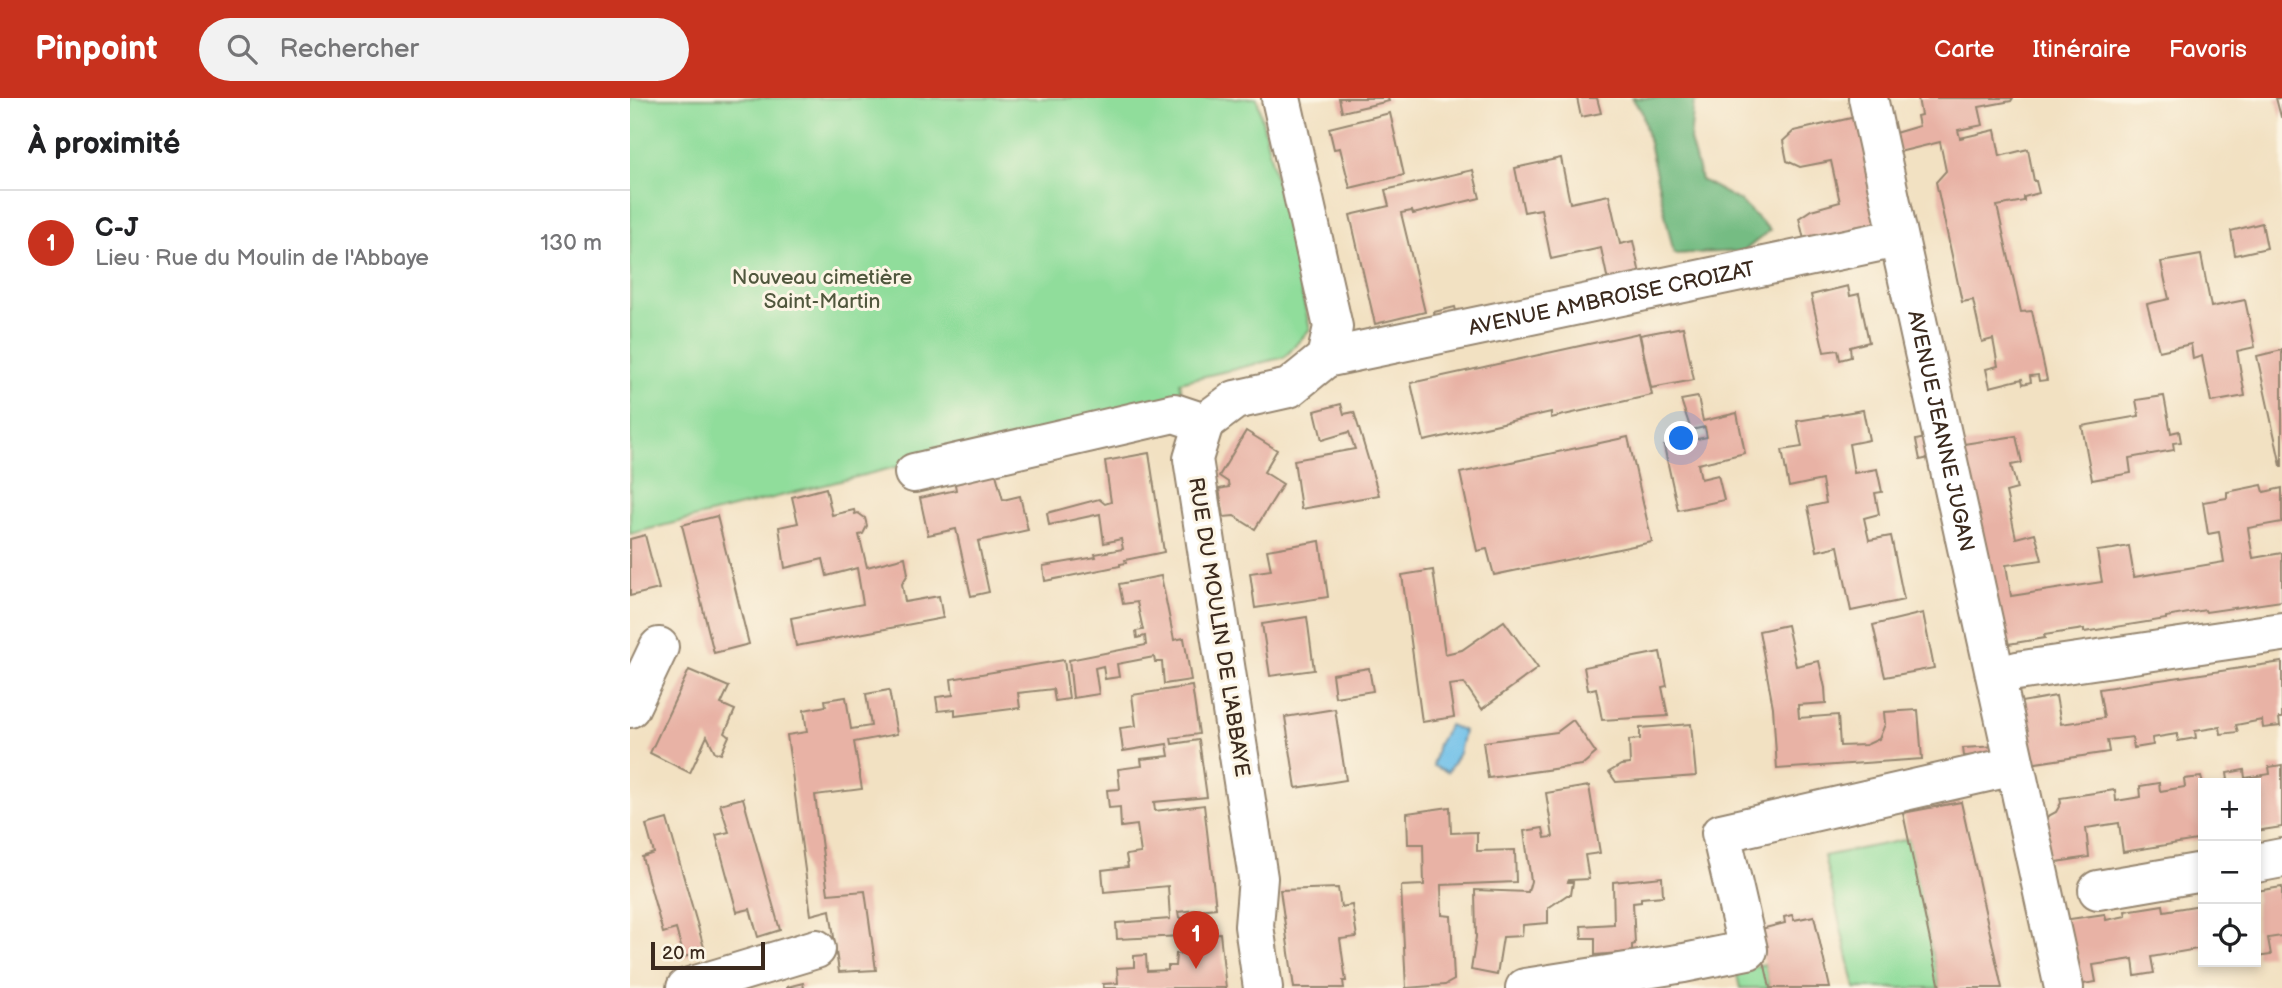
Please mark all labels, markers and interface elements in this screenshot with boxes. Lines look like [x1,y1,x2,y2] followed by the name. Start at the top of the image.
[199,18,689,81] search box
[35,29,157,69] text: Pinpoint
[223,30,261,68] icon: search
[279,34,419,65] text: Rechercher
[1934,35,1995,64] text: Carte
[2033,35,2131,64] text: Itinéraire
[2169,35,2247,64] text: Favoris
[28,126,180,162] text: À proximité
[95,213,138,244] text: C-J
[46,229,56,257] text: 1
[540,229,602,257] text: 130 m
[95,244,429,272] text: Lieu · Rue du Moulin de l'Abbaye
[1466,256,1758,340] street label: AVENUE AMBROISE CROIZAT
[732,265,912,314] park label: Nouveau cimetière Saint-Martin
[1903,308,1980,554] street label: AVENUE JEANNE JUGAN
[1664,421,1698,455] your location
[1183,475,1255,779] street label: RUE DU MOULIN DE L'ABBAYE
[2198,778,2261,967] map controls
[2198,778,2261,841] button: +
[2198,841,2261,904] button: −
[2198,904,2261,967] button: locate
[1173,911,1219,969] pin: 1
[651,939,765,971] scale bar
[662,942,705,965] text: 20 m

